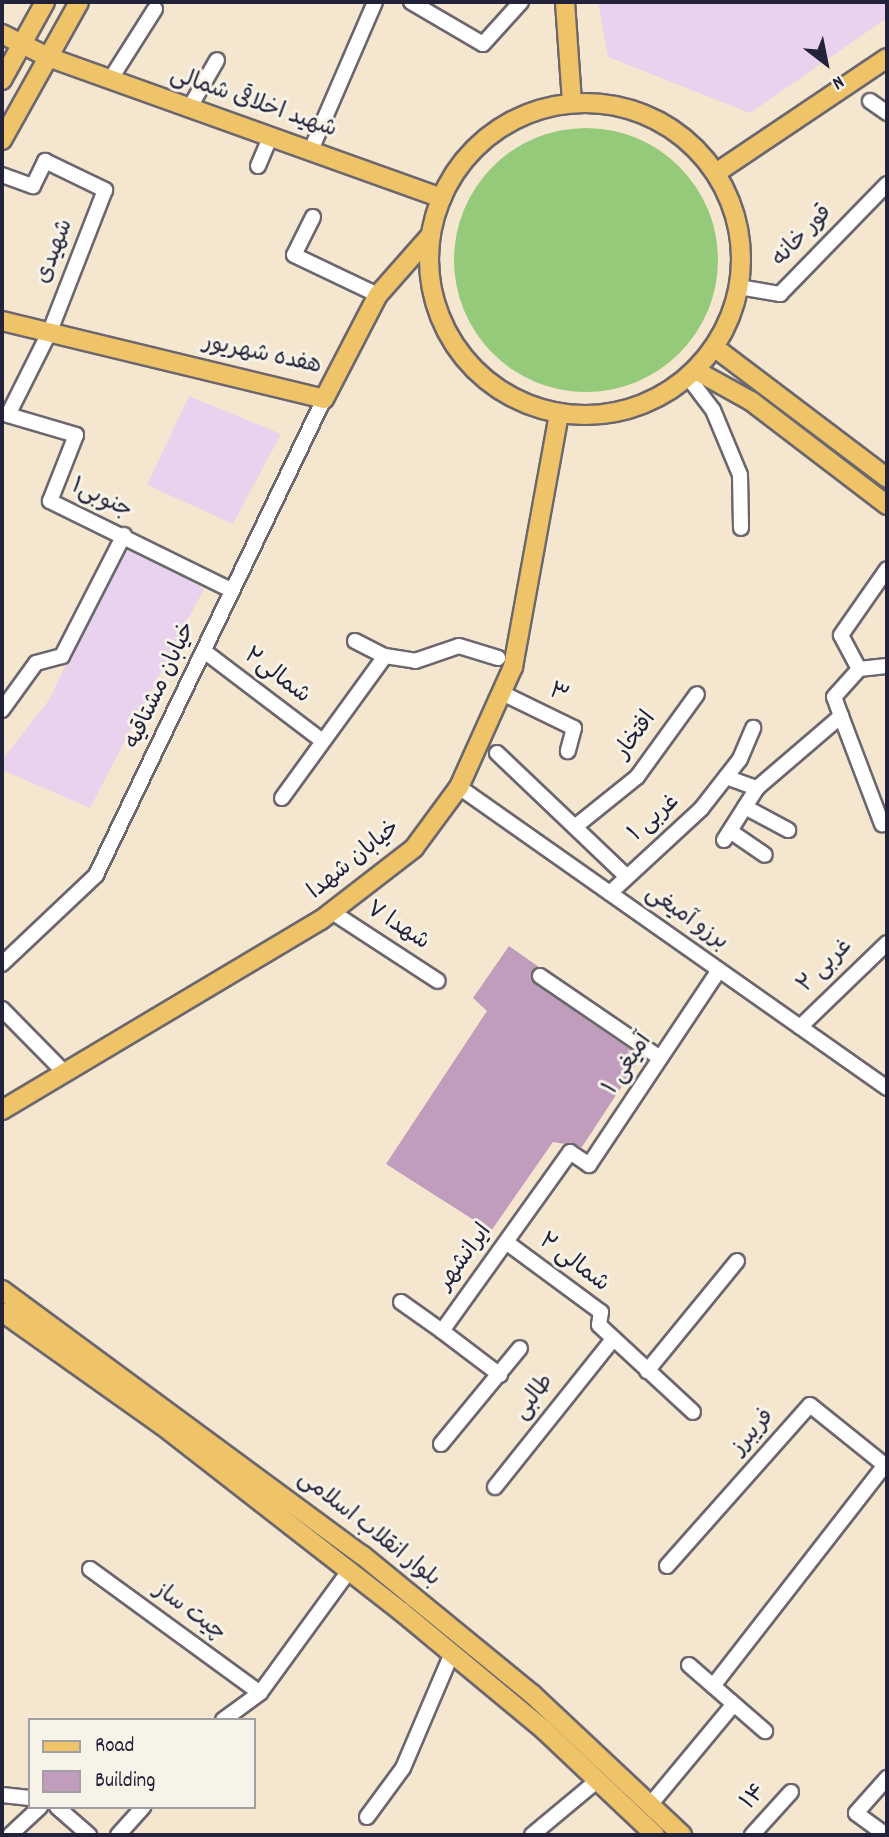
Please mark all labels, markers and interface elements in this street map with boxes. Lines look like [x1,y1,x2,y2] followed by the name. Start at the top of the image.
[791,28,861,98] north arrow
[166,63,340,145] street label: شهید اخلاقی شمالی
[826,67,849,95] text: N
[767,200,839,274] street label: قور خانه
[31,216,81,288] street label: شهیدی
[200,330,324,382] street label: هفده شهریور
[66,474,136,526] street label: جنوبی۱
[121,618,203,754] street label: خیابان مشتاقیه
[237,643,315,711] street label: شمالی۲
[543,678,573,712] street label: ۳
[610,707,664,765] street label: افتخار
[624,789,686,849] street label: ۱ غربی
[303,815,407,907] street label: خیابان شهدا
[639,880,733,958] street label: برزو آمیغی
[360,896,434,958] street label: شهدا ۷
[793,934,859,1000] street label: ۲ غربی
[599,1029,659,1101] street label: آمیغی ۱
[433,1220,499,1296] street label: ایرانشهر
[532,1228,614,1300] street label: ۲ شمالی
[509,1370,561,1426] street label: طالبی
[726,1404,782,1462] street label: فریبرز
[291,1466,445,1594] street label: بلوار انقلاب اسلامی
[148,1578,230,1648] street label: چیت ساز
[28,1718,256,1809] legend
[95,1732,134,1762] text: Road
[95,1767,155,1797] text: Building
[736,1779,774,1817] street label: ۱۴

